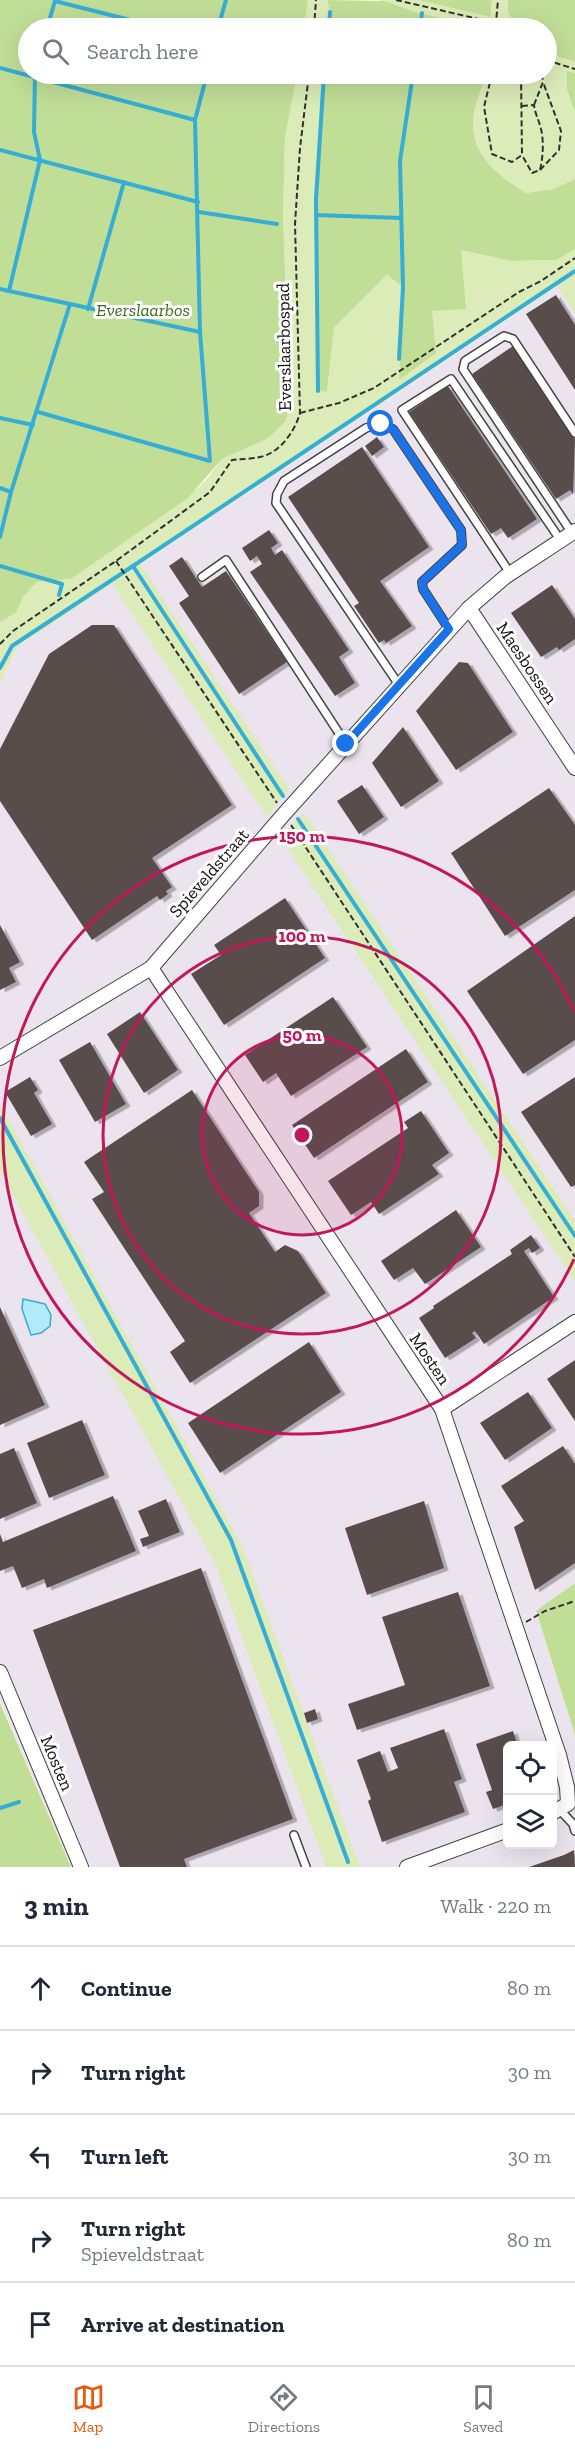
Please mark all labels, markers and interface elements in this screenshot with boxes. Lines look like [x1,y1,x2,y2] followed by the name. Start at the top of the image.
[18,18,557,84] search box
[39,35,72,68] icon: search
[87,38,198,65] text: Search here
[272,283,296,411] street label: Everslaarbospad
[96,299,190,321] park label: Everslaarbos
[367,410,393,436] route start
[492,618,563,709] street label: Maesbossen
[332,730,358,756] route end
[164,824,254,922] street label: Spieveldstraat
[279,825,325,847] text: 150 m
[278,925,326,947] text: 100 m
[283,1024,322,1046] text: 50 m
[292,1125,312,1145] centre of rings
[405,1329,456,1390] street label: Mosten
[36,1732,79,1795] street label: Mosten
[503,1741,557,1849] map controls
[503,1741,557,1795] button: locate
[503,1795,557,1849] button: layers
[24,1890,89,1922] text: 3 min
[440,1894,551,1918] text: Walk · 220 m
[24,1972,57,2005] icon: ahead
[81,1975,172,2002] text: Continue
[507,1976,551,2000] text: 80 m
[24,2056,57,2089] icon: right
[81,2059,185,2086] text: Turn right
[508,2060,551,2084] text: 30 m
[24,2140,57,2173] icon: left
[81,2143,168,2170] text: Turn left
[508,2144,551,2168] text: 30 m
[81,2215,185,2242] text: Turn right
[24,2224,57,2257] icon: right
[507,2228,551,2252] text: 80 m
[81,2242,204,2266] text: Spieveldstraat
[24,2308,57,2341] icon: arrive
[81,2311,284,2338] text: Arrive at destination
[72,2381,105,2436] tab: Map
[248,2381,320,2436] tab: Directions
[463,2381,503,2436] tab: Saved

